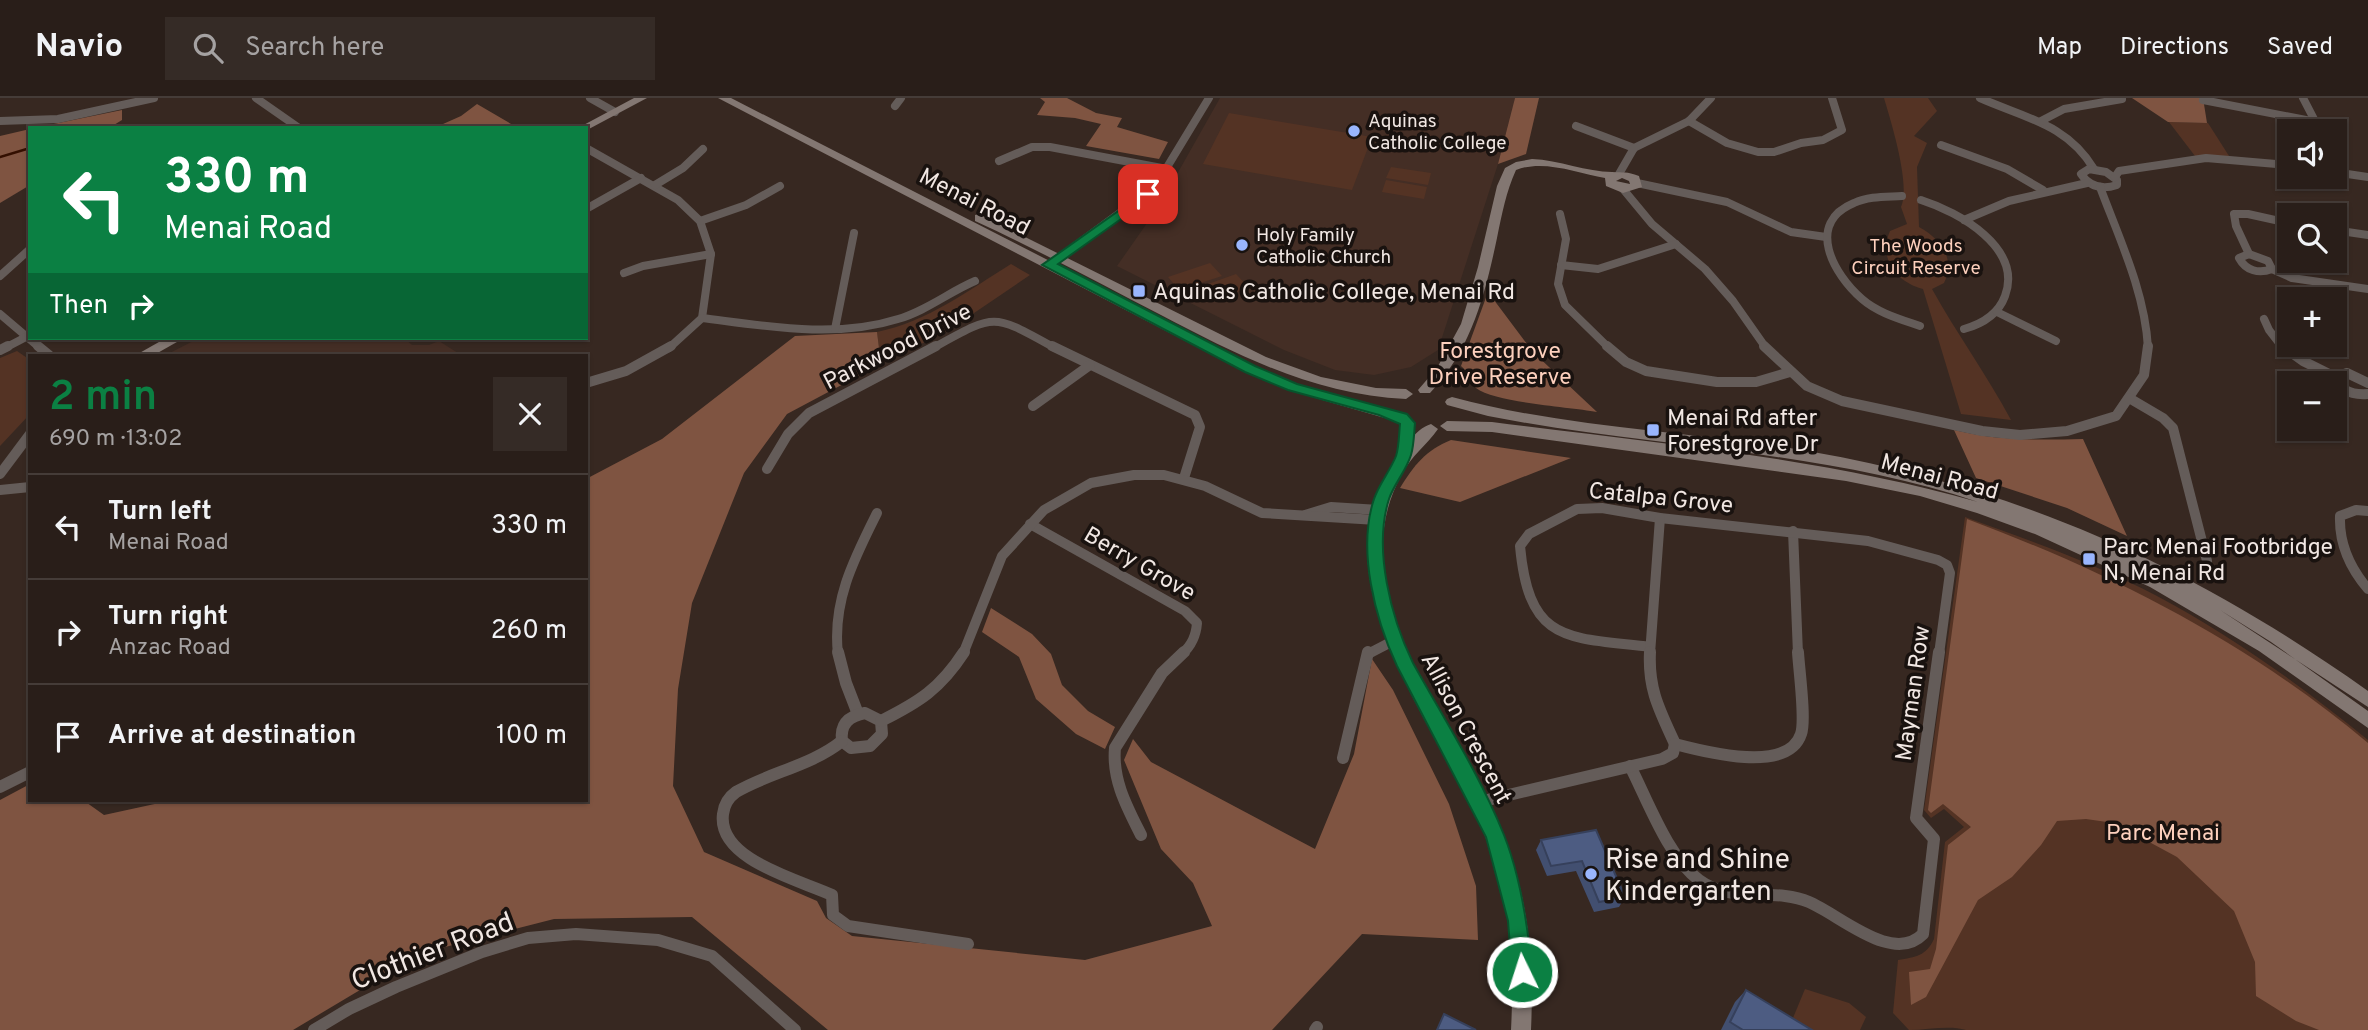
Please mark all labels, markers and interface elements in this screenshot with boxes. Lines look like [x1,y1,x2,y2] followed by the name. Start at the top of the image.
[165,17,655,80] search box
[35,27,123,69] text: Navio
[189,29,227,67] icon: search
[245,32,384,65] text: Search here
[2037,33,2082,63] text: Map
[2120,33,2229,63] text: Directions
[2267,33,2333,63] text: Saved
[1368,110,1507,156] place label: Aquinas Catholic College
[2277,119,2347,441] map controls
[2277,119,2347,189] button: sound
[1346,123,1362,139] marker: Aquinas Catholic College
[164,149,309,211] text: 330 m
[49,154,140,245] icon: left
[913,163,1034,244] street label: Menai Road
[1118,164,1178,224] pin
[1129,175,1167,213] icon: arrive
[2277,203,2347,273] button: search
[164,210,332,250] text: Menai Road
[1256,224,1391,270] place label: Holy Family Catholic Church
[1851,235,1981,281] park label: The Woods Circuit Reserve
[1234,237,1250,253] marker: Holy Family Catholic Church
[1153,279,1515,308] place label: Aquinas Catholic College, Menai Rd
[1131,283,1147,299] marker: Aquinas Catholic College, Menai Rd
[122,287,160,325] icon: right
[2277,287,2347,357] button: +
[49,290,108,323] text: Then
[819,298,977,398] street label: Parkwood Drive
[1428,338,1572,393] park label: Forestgrove Drive Reserve
[2277,371,2347,441] button: −
[49,372,157,425] text: 2 min
[493,377,567,451] button: close
[1667,405,1819,460] place label: Menai Rd after Forestgrove Dr
[1645,422,1661,438] marker: Menai Rd after Forestgrove Dr
[49,425,182,454] text: 690 m · 13:02
[1877,449,2001,508] street label: Menai Road
[1587,477,1734,521] street label: Catalpa Grove
[108,496,212,529] text: Turn left
[49,508,87,546] icon: left
[491,510,567,543] text: 330 m
[1078,522,1200,609] street label: Berry Grove
[108,529,229,558] text: Menai Road
[2103,534,2333,589] place label: Parc Menai Footbridge N, Menai Rd
[2081,551,2097,567] marker: Parc Menai Footbridge N, Menai Rd
[108,601,228,634] text: Turn right
[49,613,87,651] icon: right
[491,615,567,648] text: 260 m
[1891,624,1938,763] street label: Mayman Row
[108,634,231,663] text: Anzac Road
[1413,649,1517,810] street label: Allison Crescent
[49,718,87,756] icon: arrive
[108,720,356,753] text: Arrive at destination
[496,720,567,753] text: 100 m
[2106,820,2220,849] park label: Parc Menai
[1605,843,1790,911] place label: Rise and Shine Kindergarten
[1583,866,1599,882] marker: Rise and Shine Kindergarten
[347,905,520,1000] street label: Clothier Road
[1485,935,1559,1009] position arrow

